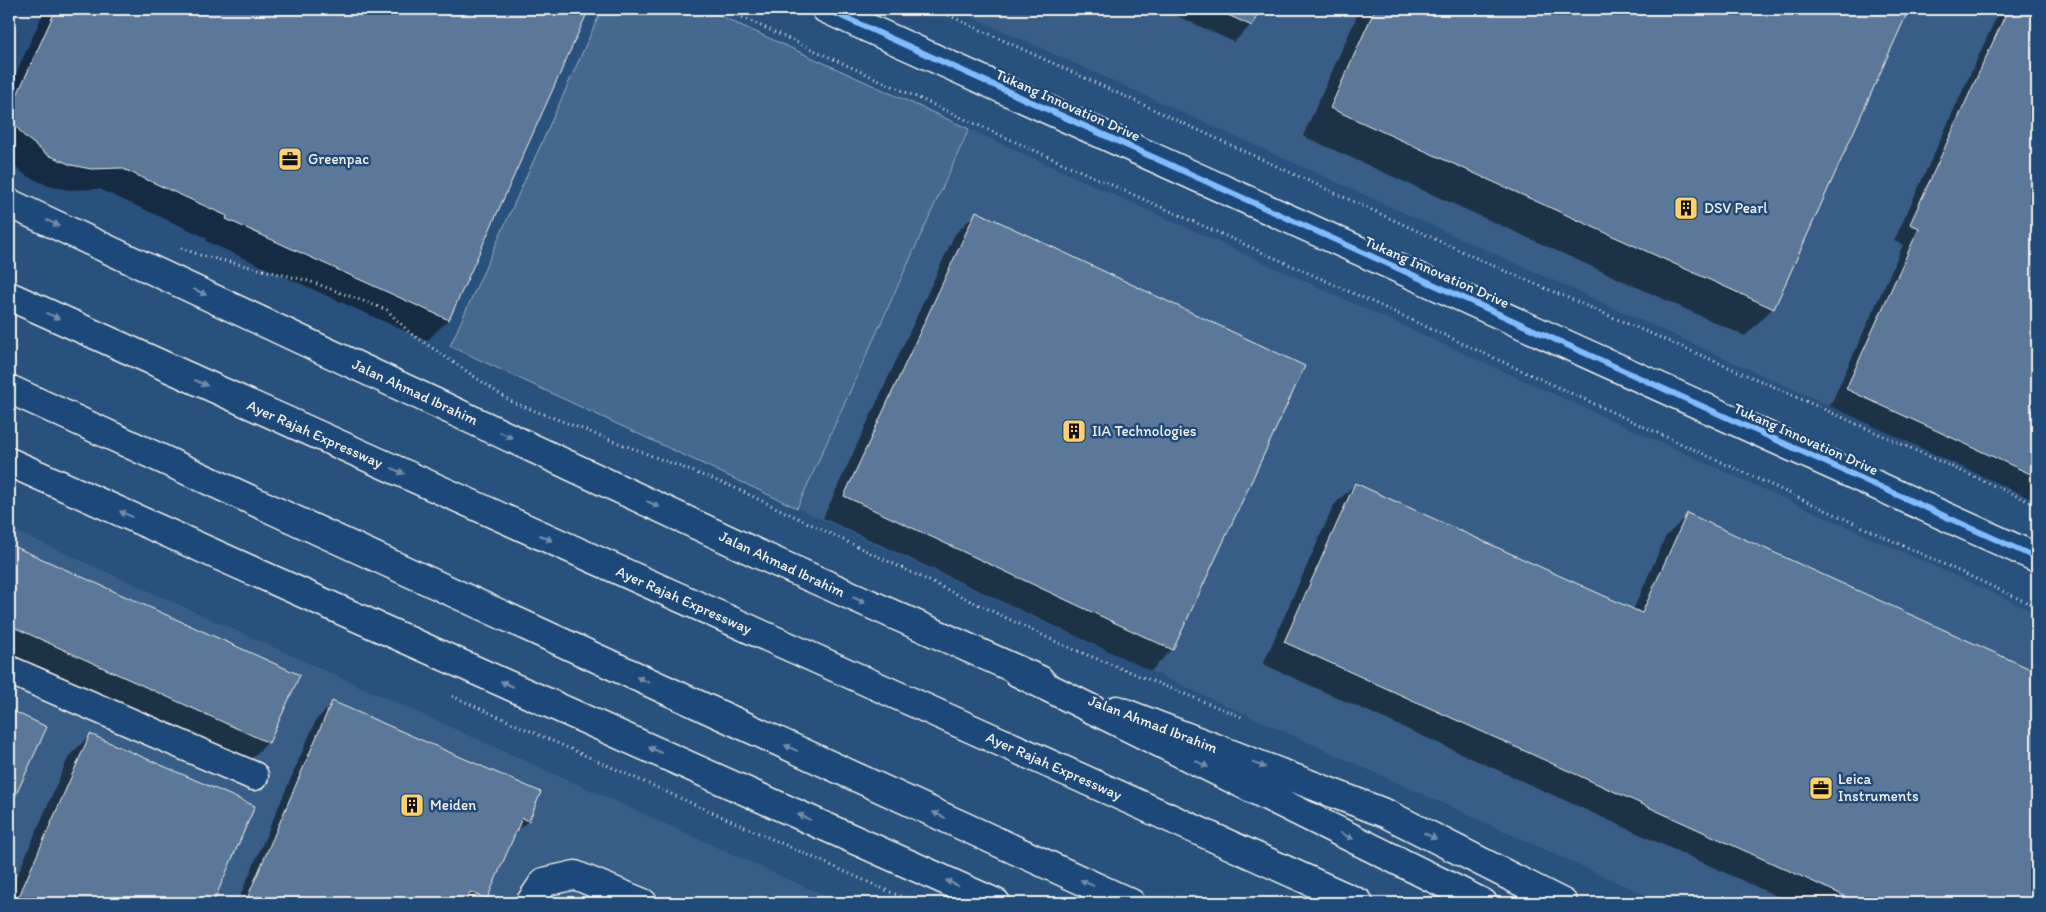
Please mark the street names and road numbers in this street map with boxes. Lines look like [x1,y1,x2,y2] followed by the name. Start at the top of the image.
[993,65,1143,145] street label: Tukang Innovation Drive
[1362,232,1512,312] street label: Tukang Innovation Drive
[349,355,481,429] street label: Jalan Ahmad Ibrahim
[244,396,386,472] street label: Ayer Rajah Expressway
[1731,399,1881,479] street label: Tukang Innovation Drive
[716,527,848,601] street label: Jalan Ahmad Ibrahim
[613,562,755,638] street label: Ayer Rajah Expressway
[1086,691,1220,757] street label: Jalan Ahmad Ibrahim
[983,728,1125,804] street label: Ayer Rajah Expressway

